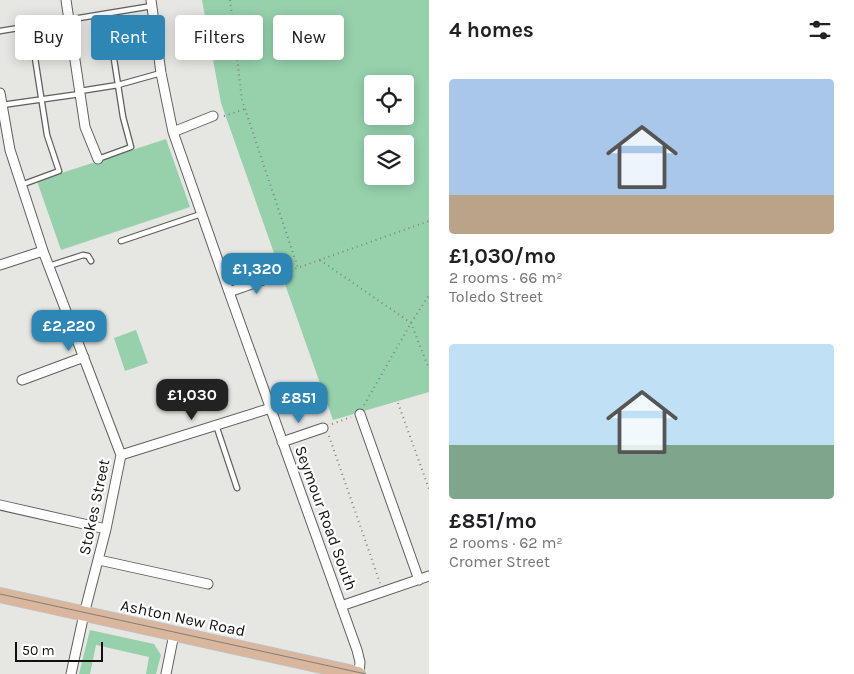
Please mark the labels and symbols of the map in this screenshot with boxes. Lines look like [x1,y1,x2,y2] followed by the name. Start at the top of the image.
[216,252,298,295] pin: £1,320
[28,310,110,352] pin: £2,220
[151,378,233,421] pin: £1,030
[269,382,329,424] pin: £851
[291,443,361,593] street label: Seymour Road South
[75,457,113,557] street label: Stokes Street
[119,596,247,640] street label: Ashton New Road
[15,639,102,662] scale bar

